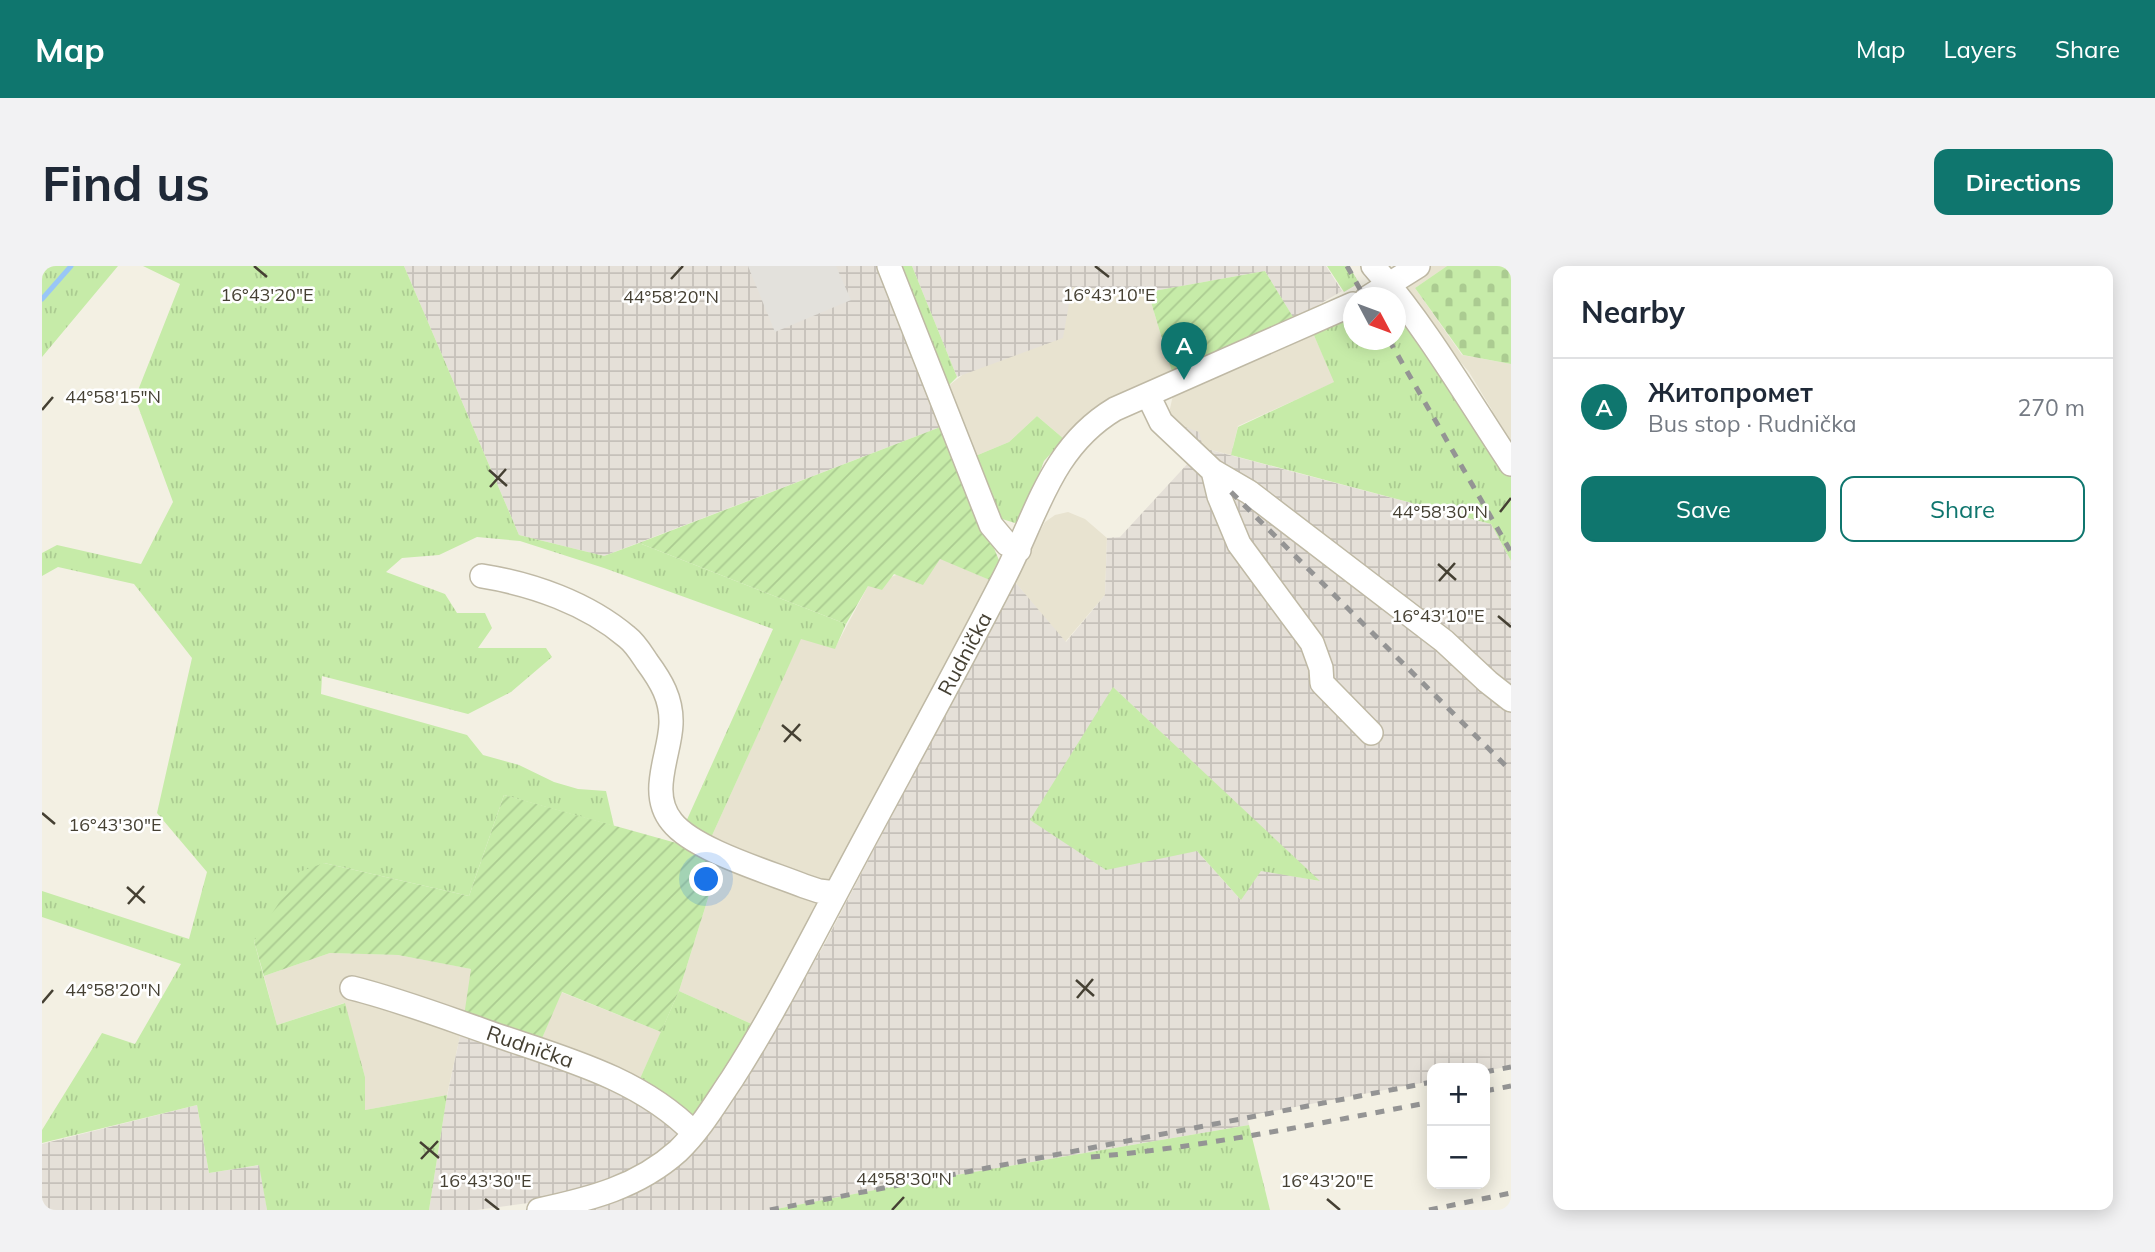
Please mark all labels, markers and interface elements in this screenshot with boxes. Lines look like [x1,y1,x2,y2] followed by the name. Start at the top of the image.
[35,29,105,70] text: Map
[1856,34,1905,64] text: Map
[1943,34,2017,64] text: Layers
[2055,34,2120,64] text: Share
[1934,149,2113,215] button: Directions
[42,152,210,213] text: Find us
[220,283,314,306] text: 16°43'20"E
[1062,283,1156,306] text: 16°43'10"E
[623,285,719,308] text: 44°58'20"N
[1343,287,1406,350] north arrow
[1581,293,1685,331] text: Nearby
[1161,322,1207,380] pin: A
[1648,376,1813,409] text: Житопромет
[65,385,161,408] text: 44°58'15"N
[1595,393,1613,422] text: A
[2017,393,2085,422] text: 270 m
[1648,409,1857,438] text: Bus stop · Rudnička
[1581,476,1826,542] button: Save
[1840,476,2085,542] button: Share
[1392,500,1488,523] text: 44°58'30"N
[1391,604,1485,627] text: 16°43'10"E
[931,608,997,699] street label: Rudnička
[68,813,162,836] text: 16°43'30"E
[689,862,723,896] your location
[65,978,161,1001] text: 44°58'20"N
[483,1019,577,1073] street label: Rudnička
[1427,1063,1490,1189] map controls
[1427,1063,1490,1126] button: +
[1427,1126,1490,1189] button: −
[856,1167,952,1190] text: 44°58'30"N
[438,1169,532,1192] text: 16°43'30"E
[1280,1169,1374,1192] text: 16°43'20"E

